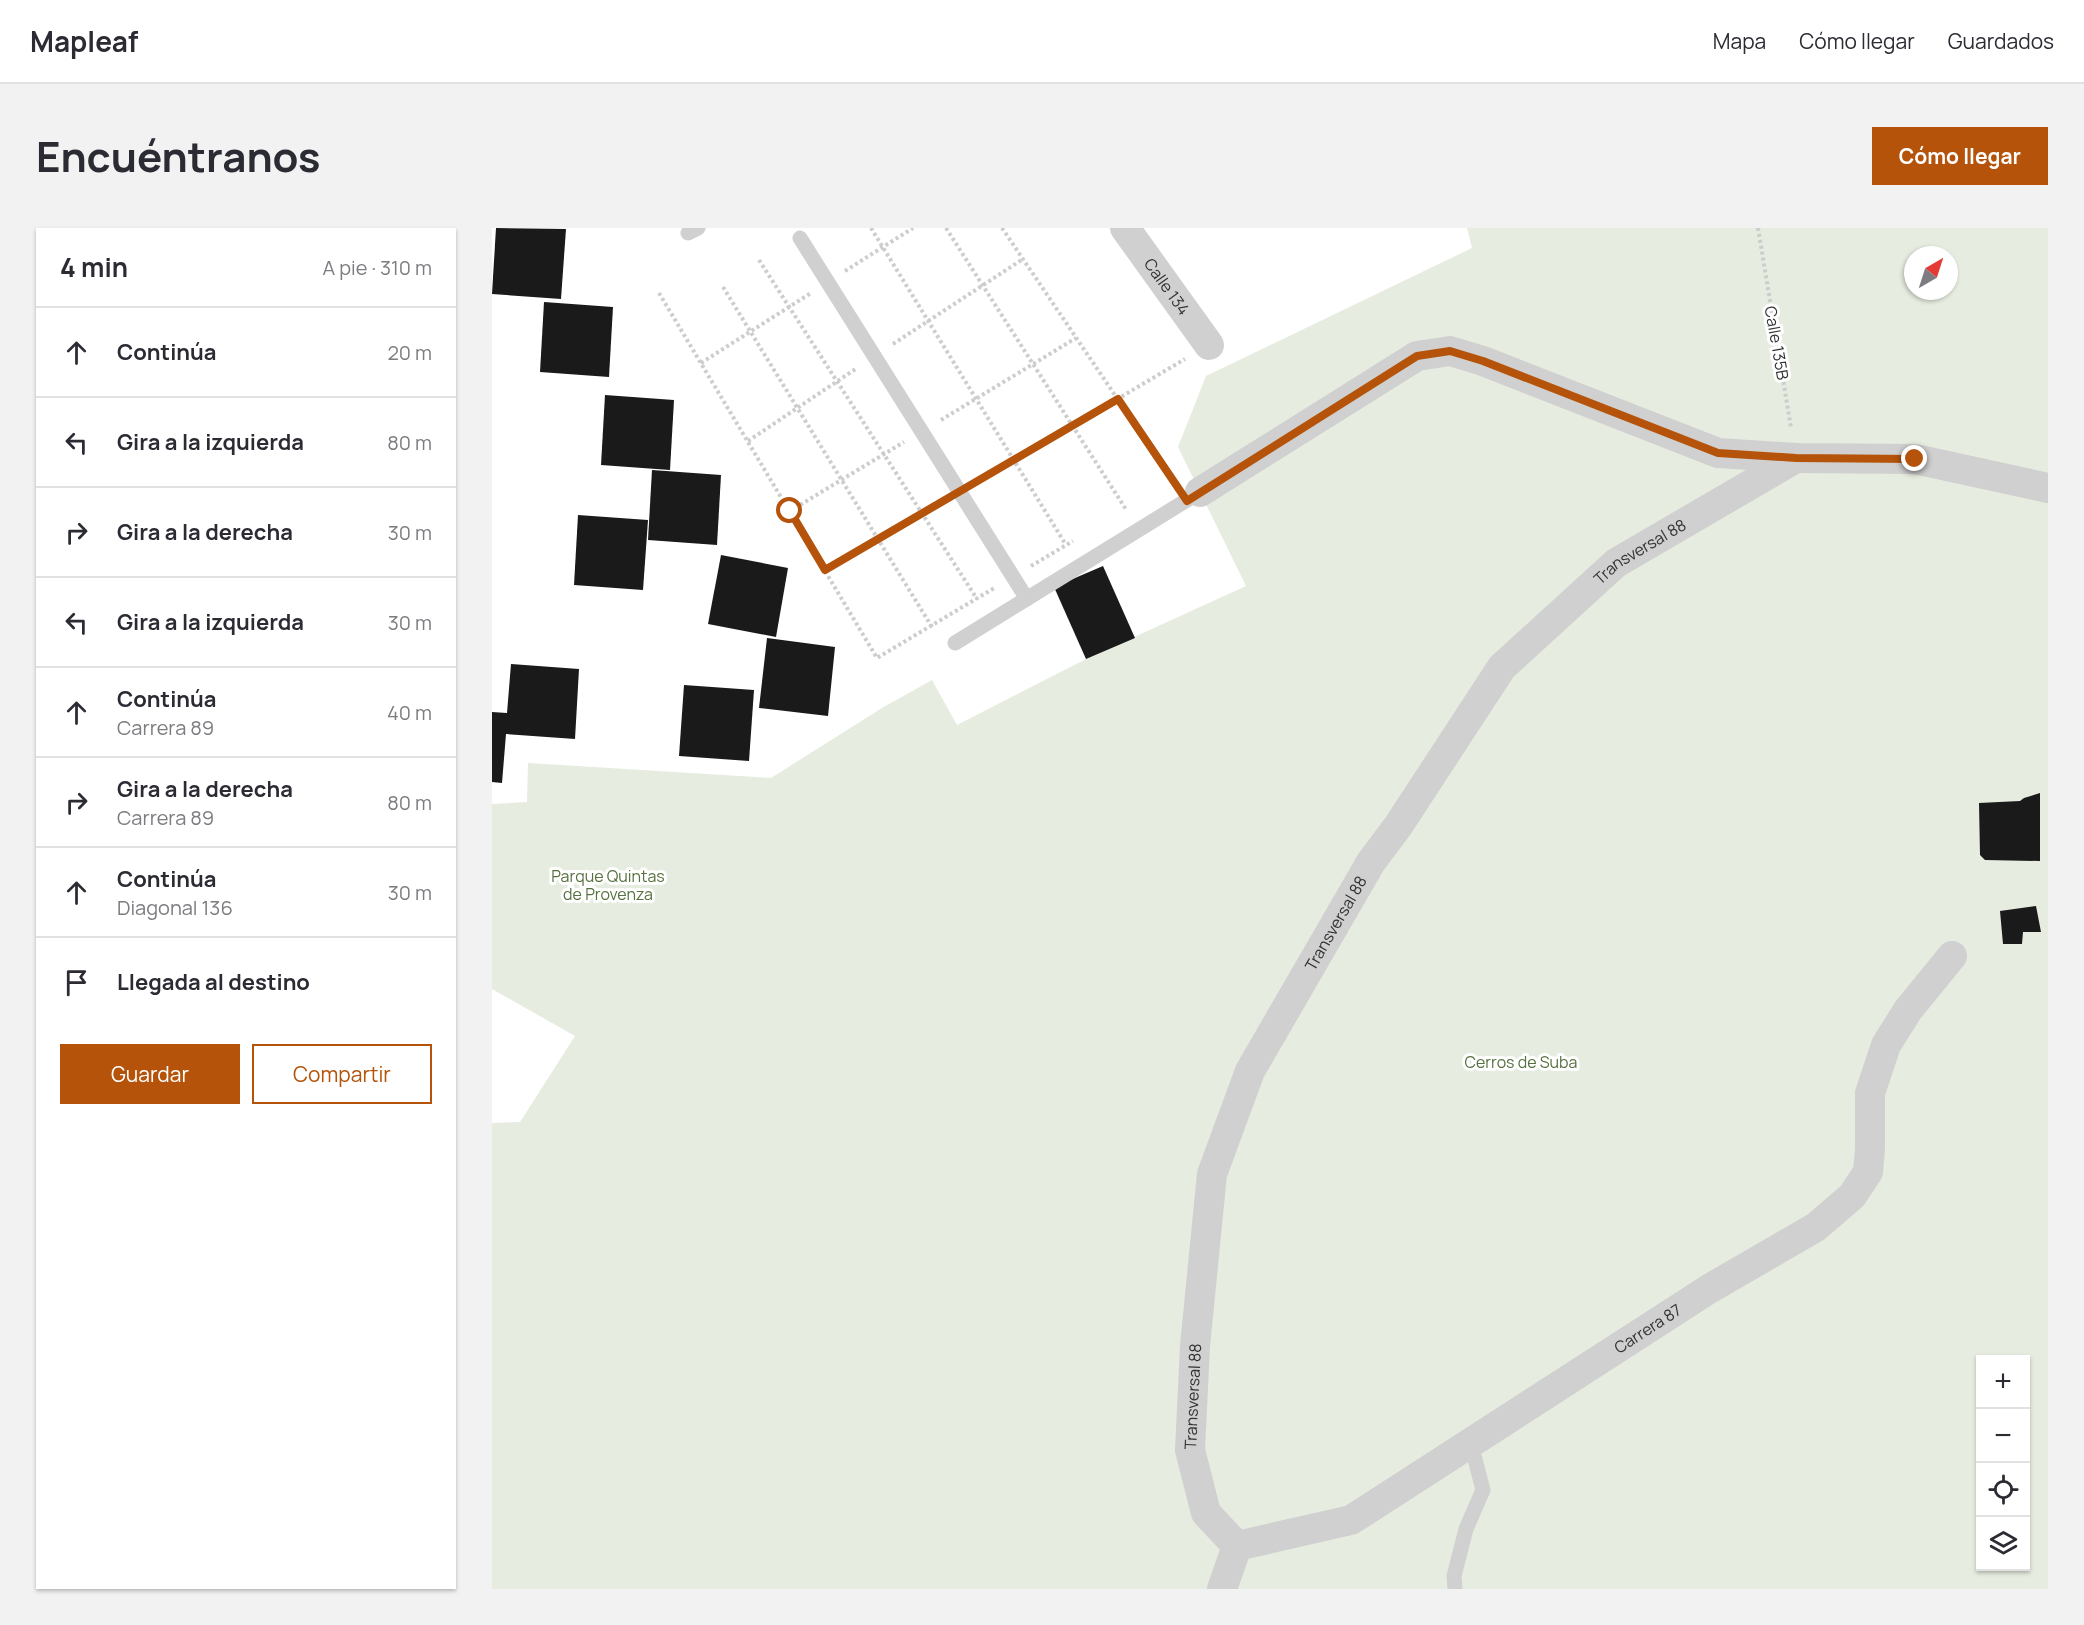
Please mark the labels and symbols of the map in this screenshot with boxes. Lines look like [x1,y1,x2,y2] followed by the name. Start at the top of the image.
[1904,246,1958,300] north arrow
[1139,254,1195,319] street label: Calle 134
[1760,304,1794,382] street label: Calle 135B
[1901,445,1927,471] route end
[776,497,802,523] route start
[1589,514,1690,589] street label: Transversal 88
[551,865,665,905] park label: Parque Quintas de Provenza
[1300,872,1372,974] street label: Transversal 88
[1465,1051,1577,1073] park label: Cerros de Suba
[1610,1299,1686,1358] street label: Carrera 87
[1179,1343,1206,1450] street label: Transversal 88

